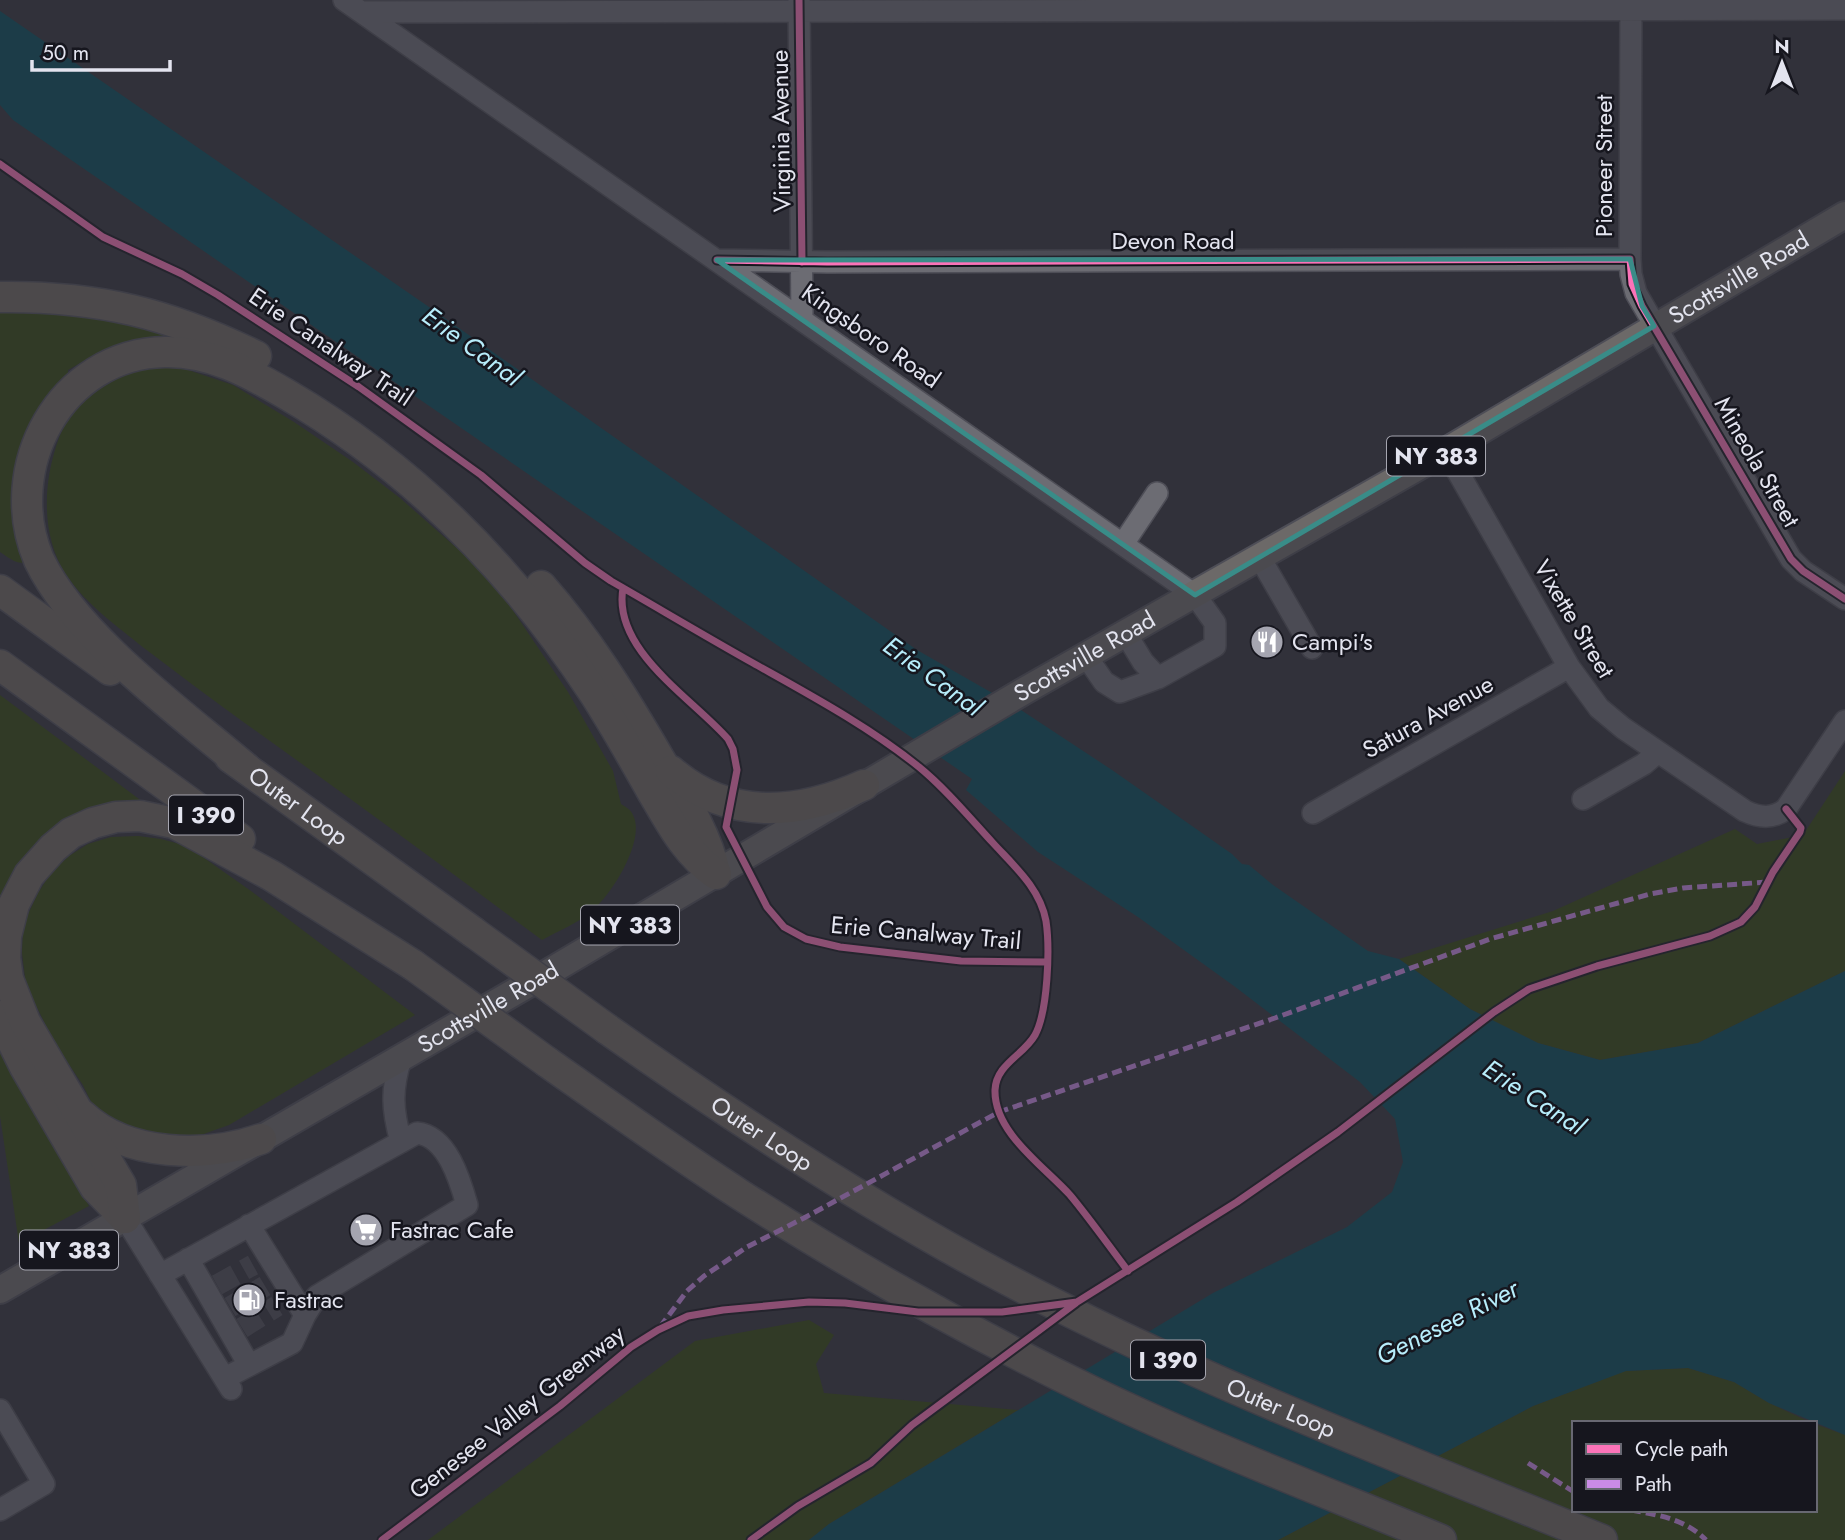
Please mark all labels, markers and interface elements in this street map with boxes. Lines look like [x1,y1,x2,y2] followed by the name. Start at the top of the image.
[32,28,170,72] scale bar
[1747,28,1817,98] north arrow
[1774,33,1790,60] text: N
[42,38,89,68] text: 50 m
[762,50,799,212] street label: Virginia Avenue
[1586,95,1621,237] street label: Pioneer Street
[1662,222,1815,333] street label: Scottsville Road
[1111,223,1235,258] street label: Devon Road
[795,275,948,397] street label: Kingsboro Road
[242,279,420,415] street label: Erie Canalway Trail
[414,297,531,396] water label: Erie Canal
[1706,390,1809,534] street label: Mineola Street
[1387,436,1485,476] road number: NY 383
[1525,553,1624,685] street label: Vixette Street
[1007,602,1162,710] street label: Scottsville Road
[1248,623,1286,661] restaurant icon: Campi's
[1292,624,1373,659] place label: Campi's
[875,627,992,726] water label: Erie Canal
[1356,666,1500,767] street label: Satura Avenue
[241,758,356,854] street label: Outer Loop
[169,796,243,834] road number: I 390
[581,906,679,944] road number: NY 383
[829,907,1023,958] street label: Erie Canalway Trail
[411,952,565,1062] street label: Scottsville Road
[1475,1050,1594,1145] water label: Erie Canal
[704,1087,820,1180] street label: Outer Loop
[347,1211,385,1249] supermarket icon: Fastrac Cafe
[390,1212,514,1247] place label: Fastrac Cafe
[20,1231,118,1270] road number: NY 383
[1369,1269,1526,1374] water label: Genesee River
[230,1281,268,1319] fuel station icon: Fastrac
[274,1282,344,1317] place label: Fastrac
[401,1316,632,1507] street label: Genesee Valley Greenway
[1131,1340,1205,1380] road number: I 390
[1221,1369,1341,1447] street label: Outer Loop
[1572,1421,1817,1512] legend
[1635,1434,1728,1464] text: Cycle path
[1635,1469,1672,1499] text: Path

